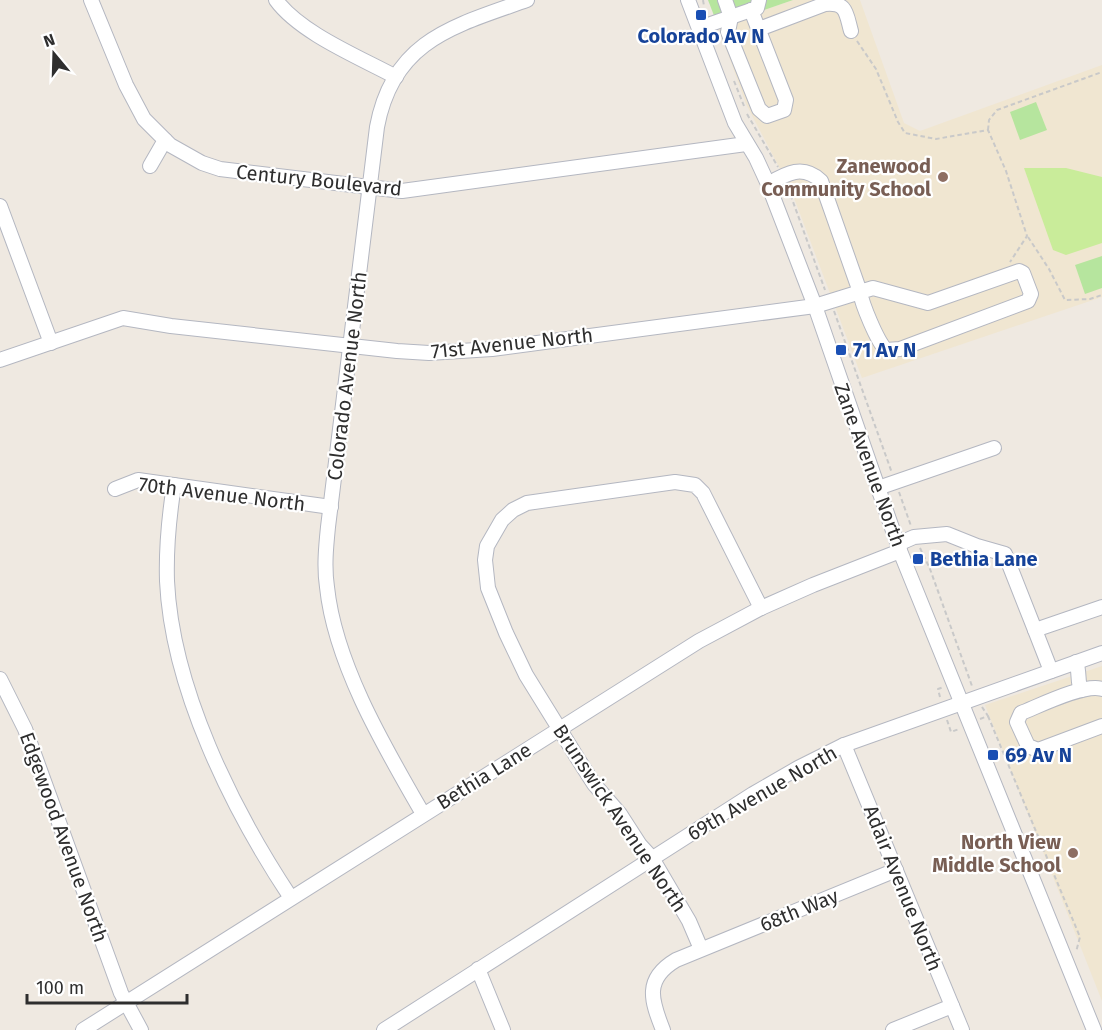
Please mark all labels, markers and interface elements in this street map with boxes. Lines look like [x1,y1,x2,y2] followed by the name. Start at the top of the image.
[694,8,708,22] marker: Colorado Av N
[24,24,84,84] north arrow
[637,24,765,48] place label: Colorado Av N
[41,30,57,51] text: N
[761,154,931,201] place label: Zanewood Community School
[235,159,403,201] street label: Century Boulevard
[936,170,950,184] marker: Zanewood Community School
[322,270,372,482] street label: Colorado Avenue North
[430,323,594,363] street label: 71st Avenue North
[853,338,916,362] place label: 71 Av N
[834,343,848,357] marker: 71 Av N
[829,380,911,550] street label: Zane Avenue North
[137,472,307,516] street label: 70th Avenue North
[930,547,1038,571] place label: Bethia Lane
[911,552,925,566] marker: Bethia Lane
[548,720,692,916] street label: Brunswick Avenue North
[15,729,113,945] street label: Edgewood Avenue North
[432,737,536,815] street label: Bethia Lane
[683,740,841,846] street label: 69th Avenue North
[1005,743,1072,767] place label: 69 Av N
[986,748,1000,762] marker: 69 Av N
[859,802,947,974] street label: Adair Avenue North
[932,830,1061,877] place label: North View Middle School
[1066,846,1080,860] marker: North View Middle School
[756,883,842,937] street label: 68th Way
[27,967,188,1005] scale bar
[36,977,84,999] text: 100 m

